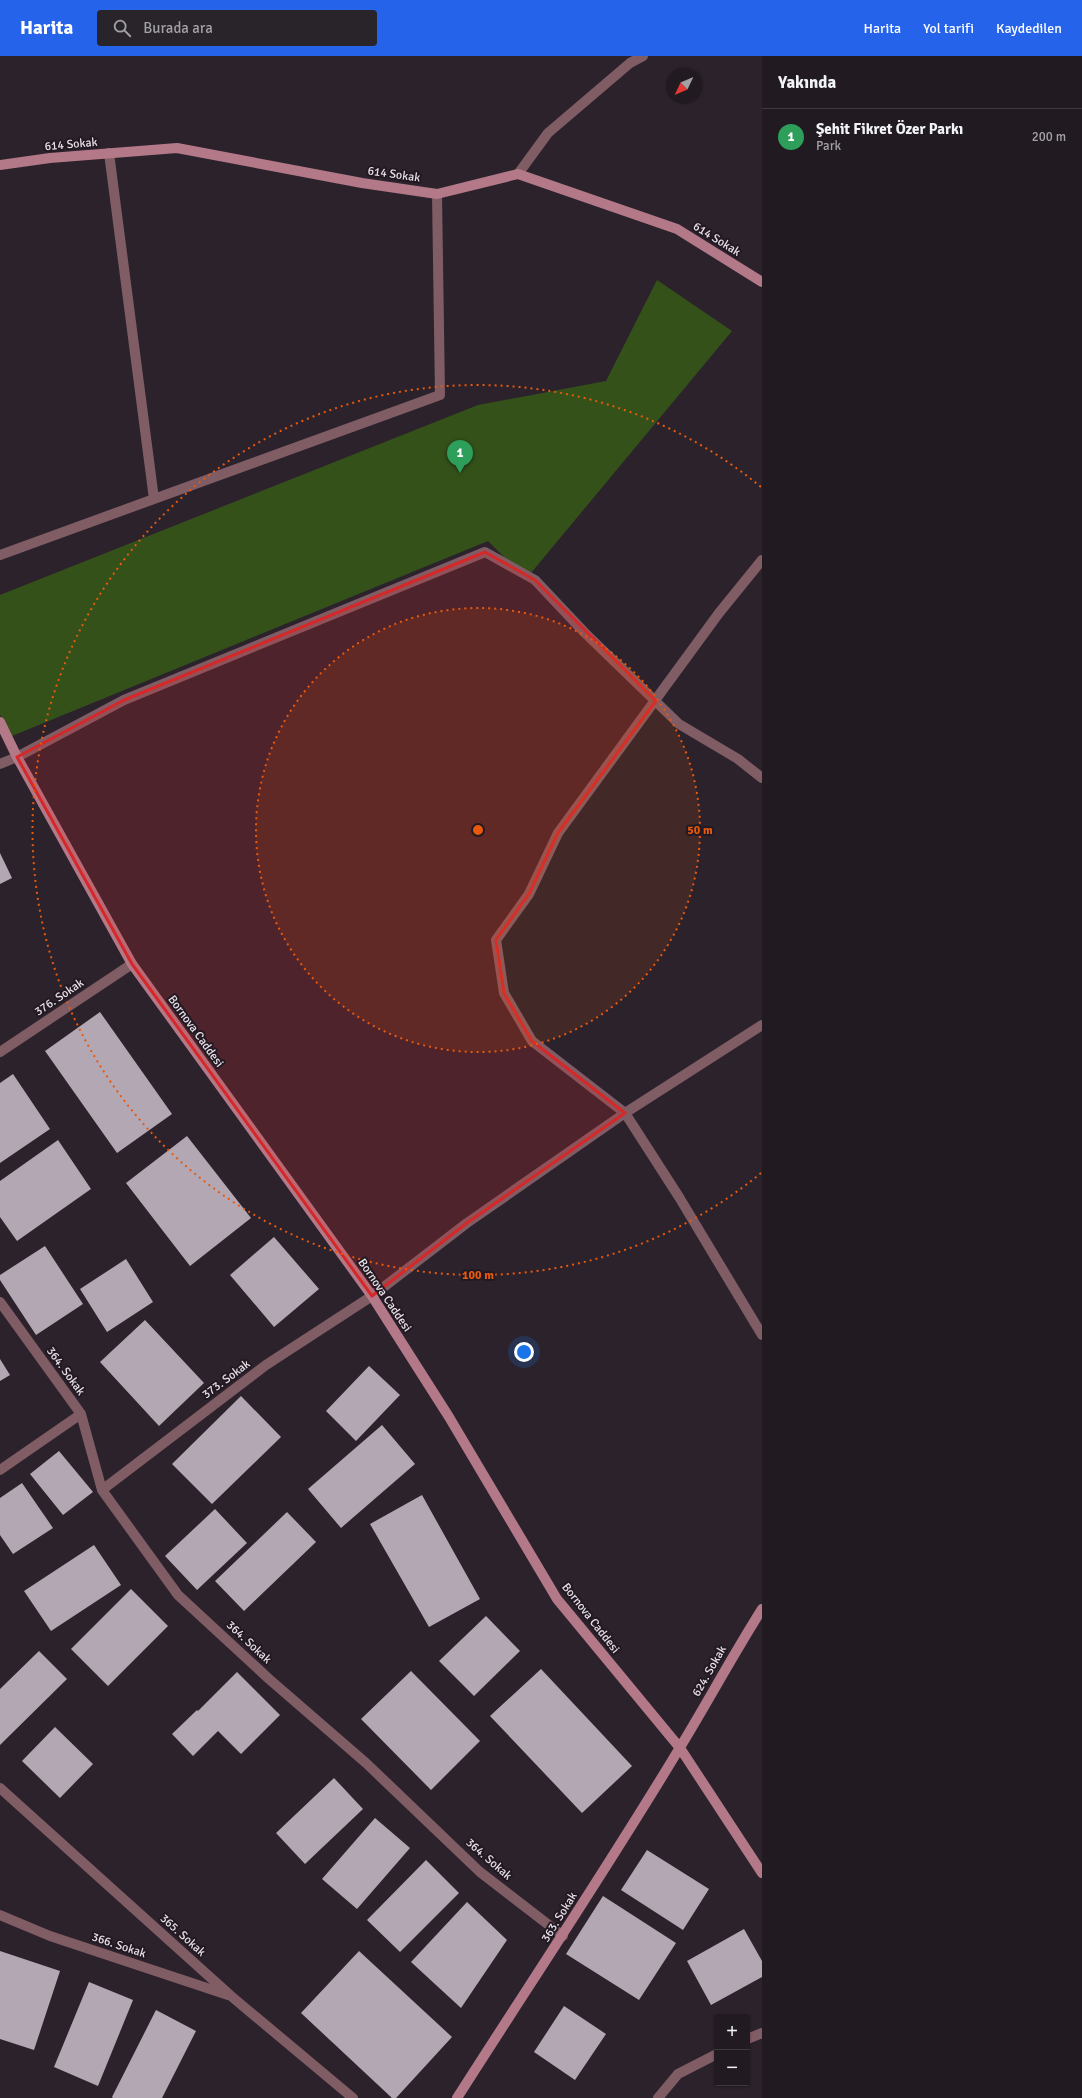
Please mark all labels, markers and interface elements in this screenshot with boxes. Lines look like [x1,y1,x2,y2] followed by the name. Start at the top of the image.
[97,10,377,46] search box
[20,16,73,40] text: Harita
[111,17,133,39] icon: search
[143,19,213,37] text: Burada ara
[864,20,901,37] text: Harita
[923,20,974,37] text: Yol tarifi
[996,20,1062,37] text: Kaydedilen
[666,68,702,104] north arrow
[778,72,836,93] text: Yakında
[816,120,963,138] text: Şehit Fikret Özer Parkı
[787,129,795,145] text: 1
[1032,129,1066,145] text: 200 m
[44,135,98,154] street label: 614 Sokak
[816,138,841,154] text: Park
[367,163,421,186] street label: 614 Sokak
[690,219,743,260] street label: 614 Sokak
[447,440,473,473] pin: 1
[471,823,485,837] centre of rings
[687,823,713,838] text: 50 m
[32,975,87,1019] street label: 376. Sokak
[164,992,227,1070] street label: Bornova Caddesi
[355,1256,415,1335] street label: Bornova Caddesi
[462,1268,494,1283] text: 100 m
[514,1342,534,1362] your location
[43,1344,88,1398] street label: 364. Sokak
[199,1356,253,1402] street label: 373. Sokak
[558,1580,623,1656] street label: Bornova Caddesi
[223,1618,274,1667] street label: 364. Sokak
[689,1643,730,1699] street label: 624. Sokak
[463,1835,515,1883] street label: 364. Sokak
[538,1889,581,1945] street label: 363. Sokak
[157,1911,209,1960] street label: 365. Sokak
[90,1930,148,1961] street label: 366. Sokak
[714,2014,750,2086] map controls
[714,2014,750,2050] button: +
[714,2050,750,2086] button: −

